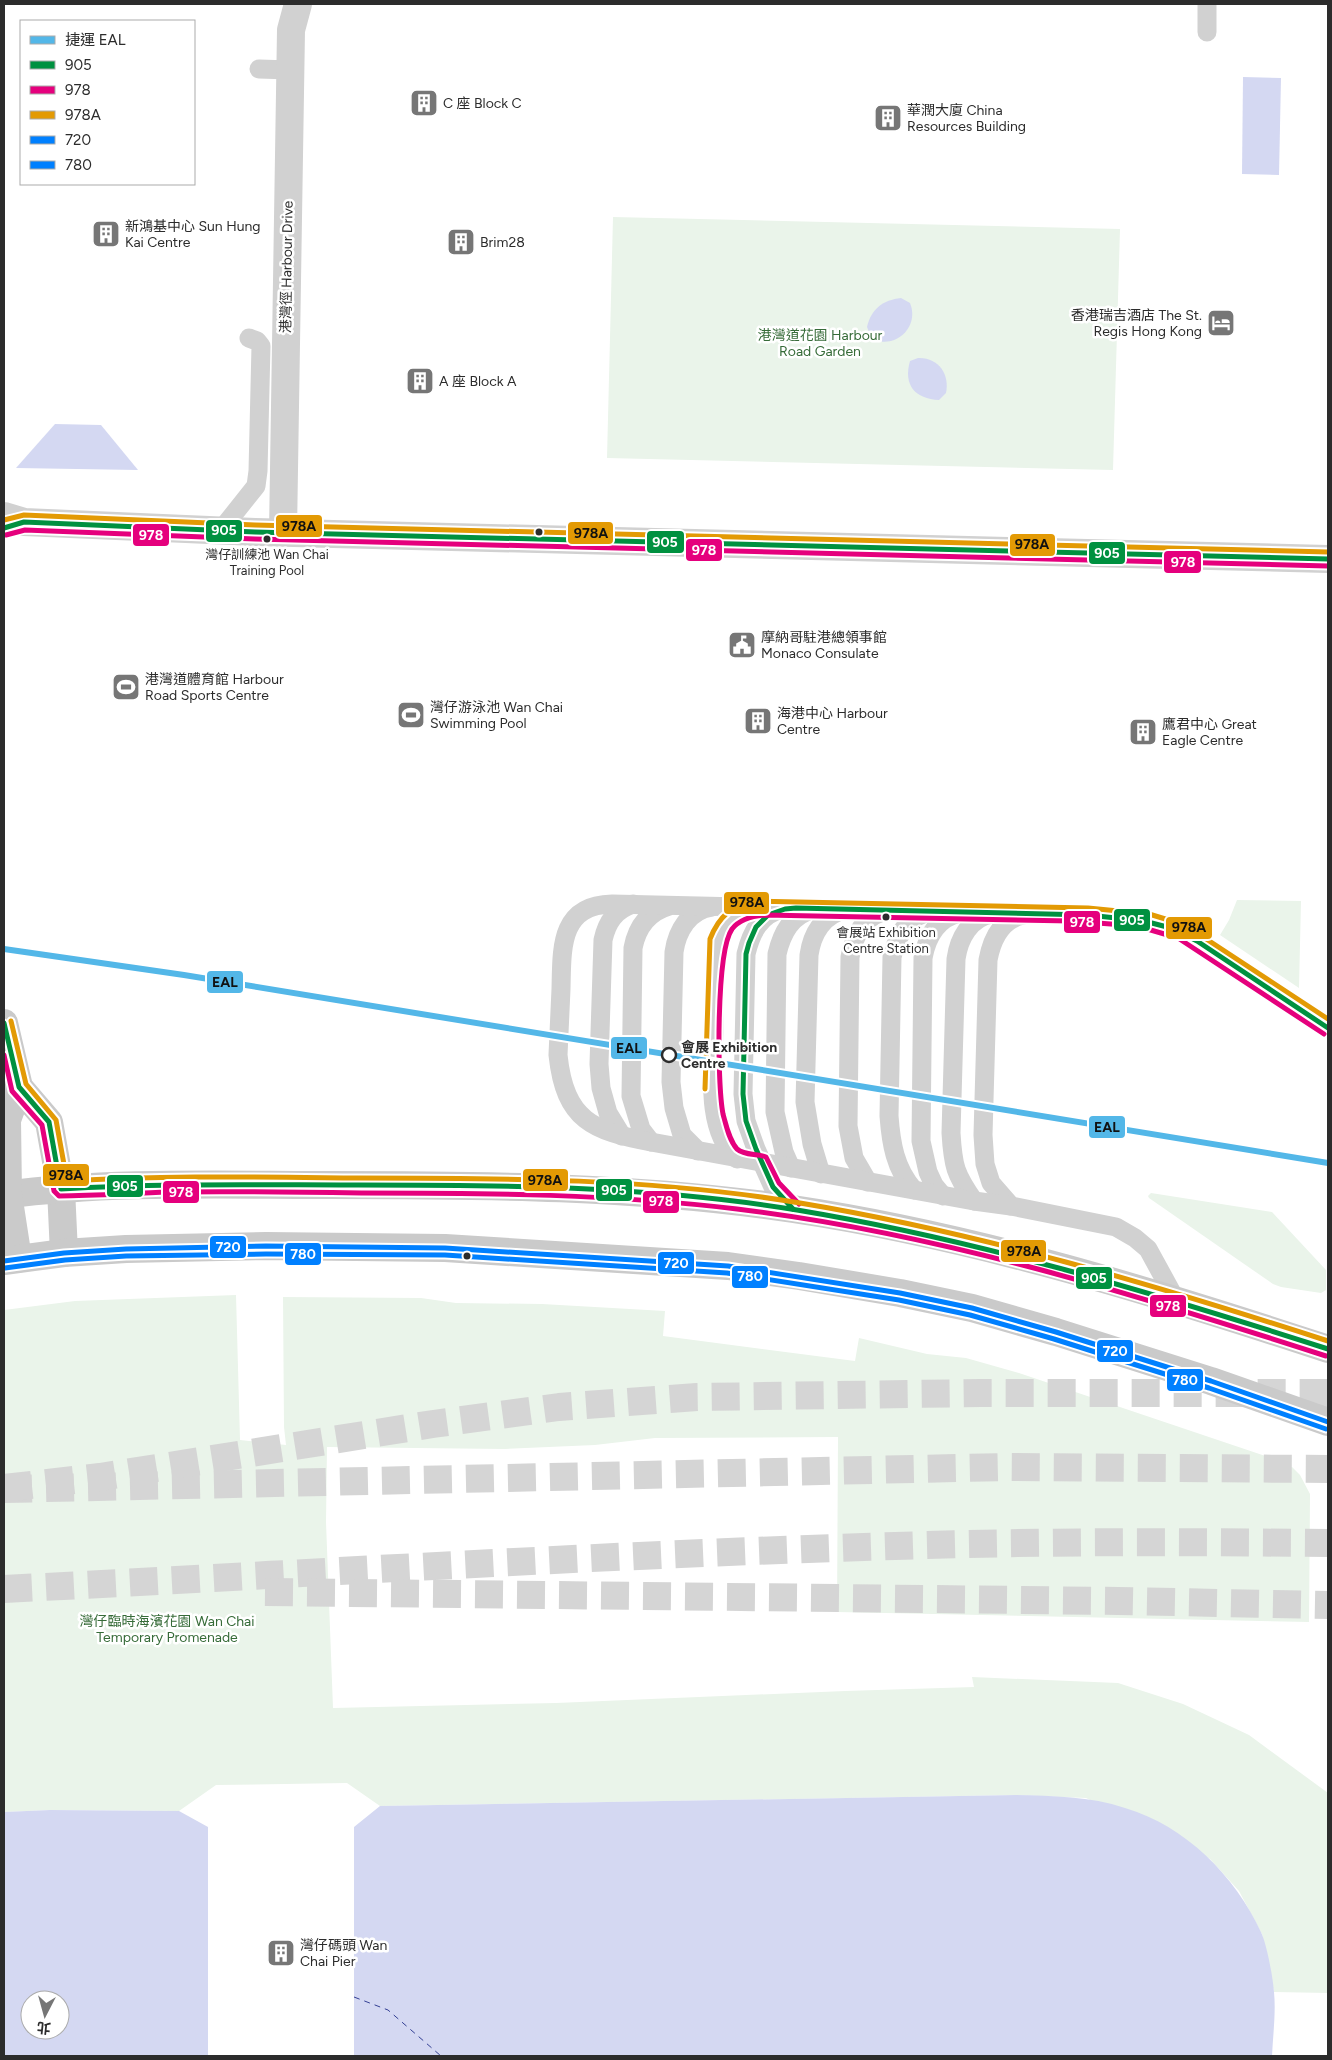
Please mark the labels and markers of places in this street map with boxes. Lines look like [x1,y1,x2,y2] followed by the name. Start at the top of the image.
[409,88,439,118] building icon: C 座 Block C
[443,95,522,112] place label: C 座 Block C
[907,102,1026,135] place label: 華潤大廈 China Resources Building
[873,103,903,133] building icon: 華潤大廈 China Resources Building
[125,218,261,251] place label: 新鴻基中心 Sun Hung Kai Centre
[91,219,121,249] building icon: 新鴻基中心 Sun Hung Kai Centre
[446,227,476,257] building icon: Brim28
[480,234,525,251] place label: Brim28
[1071,307,1202,340] place label: 香港瑞吉酒店 The St. Regis Hong Kong
[1206,308,1236,338] hotel icon: 香港瑞吉酒店 The St. Regis Hong Kong
[405,366,435,396] building icon: A 座 Block A
[439,373,517,390] place label: A 座 Block A
[534,527,544,537] unlabelled marker
[262,534,272,544] marker: 灣仔訓練池 Wan Chai Training Pool
[205,547,329,578] place label: 灣仔訓練池 Wan Chai Training Pool
[761,629,887,662] place label: 摩納哥駐港總領事館 Monaco Consulate
[727,630,757,660] public building icon: 摩納哥駐港總領事館 Monaco Consulate
[145,671,284,704] place label: 港灣道體育館 Harbour Road Sports Centre
[111,672,141,702] sports icon: 港灣道體育館 Harbour Road Sports Centre
[430,699,563,732] place label: 灣仔游泳池 Wan Chai Swimming Pool
[396,700,426,730] sports icon: 灣仔游泳池 Wan Chai Swimming Pool
[777,705,888,738] place label: 海港中心 Harbour Centre
[743,706,773,736] building icon: 海港中心 Harbour Centre
[1162,716,1257,749] place label: 鷹君中心 Great Eagle Centre
[1128,717,1158,747] building icon: 鷹君中心 Great Eagle Centre
[881,912,891,922] marker: 會展站 Exhibition Centre Station
[836,925,936,956] place label: 會展站 Exhibition Centre Station
[681,1039,777,1072] place label: 會展 Exhibition Centre
[661,1047,677,1063] marker: 會展 Exhibition Centre
[462,1251,472,1261] unlabelled marker
[300,1937,387,1970] place label: 灣仔碼頭 Wan Chai Pier
[266,1938,296,1968] building icon: 灣仔碼頭 Wan Chai Pier

